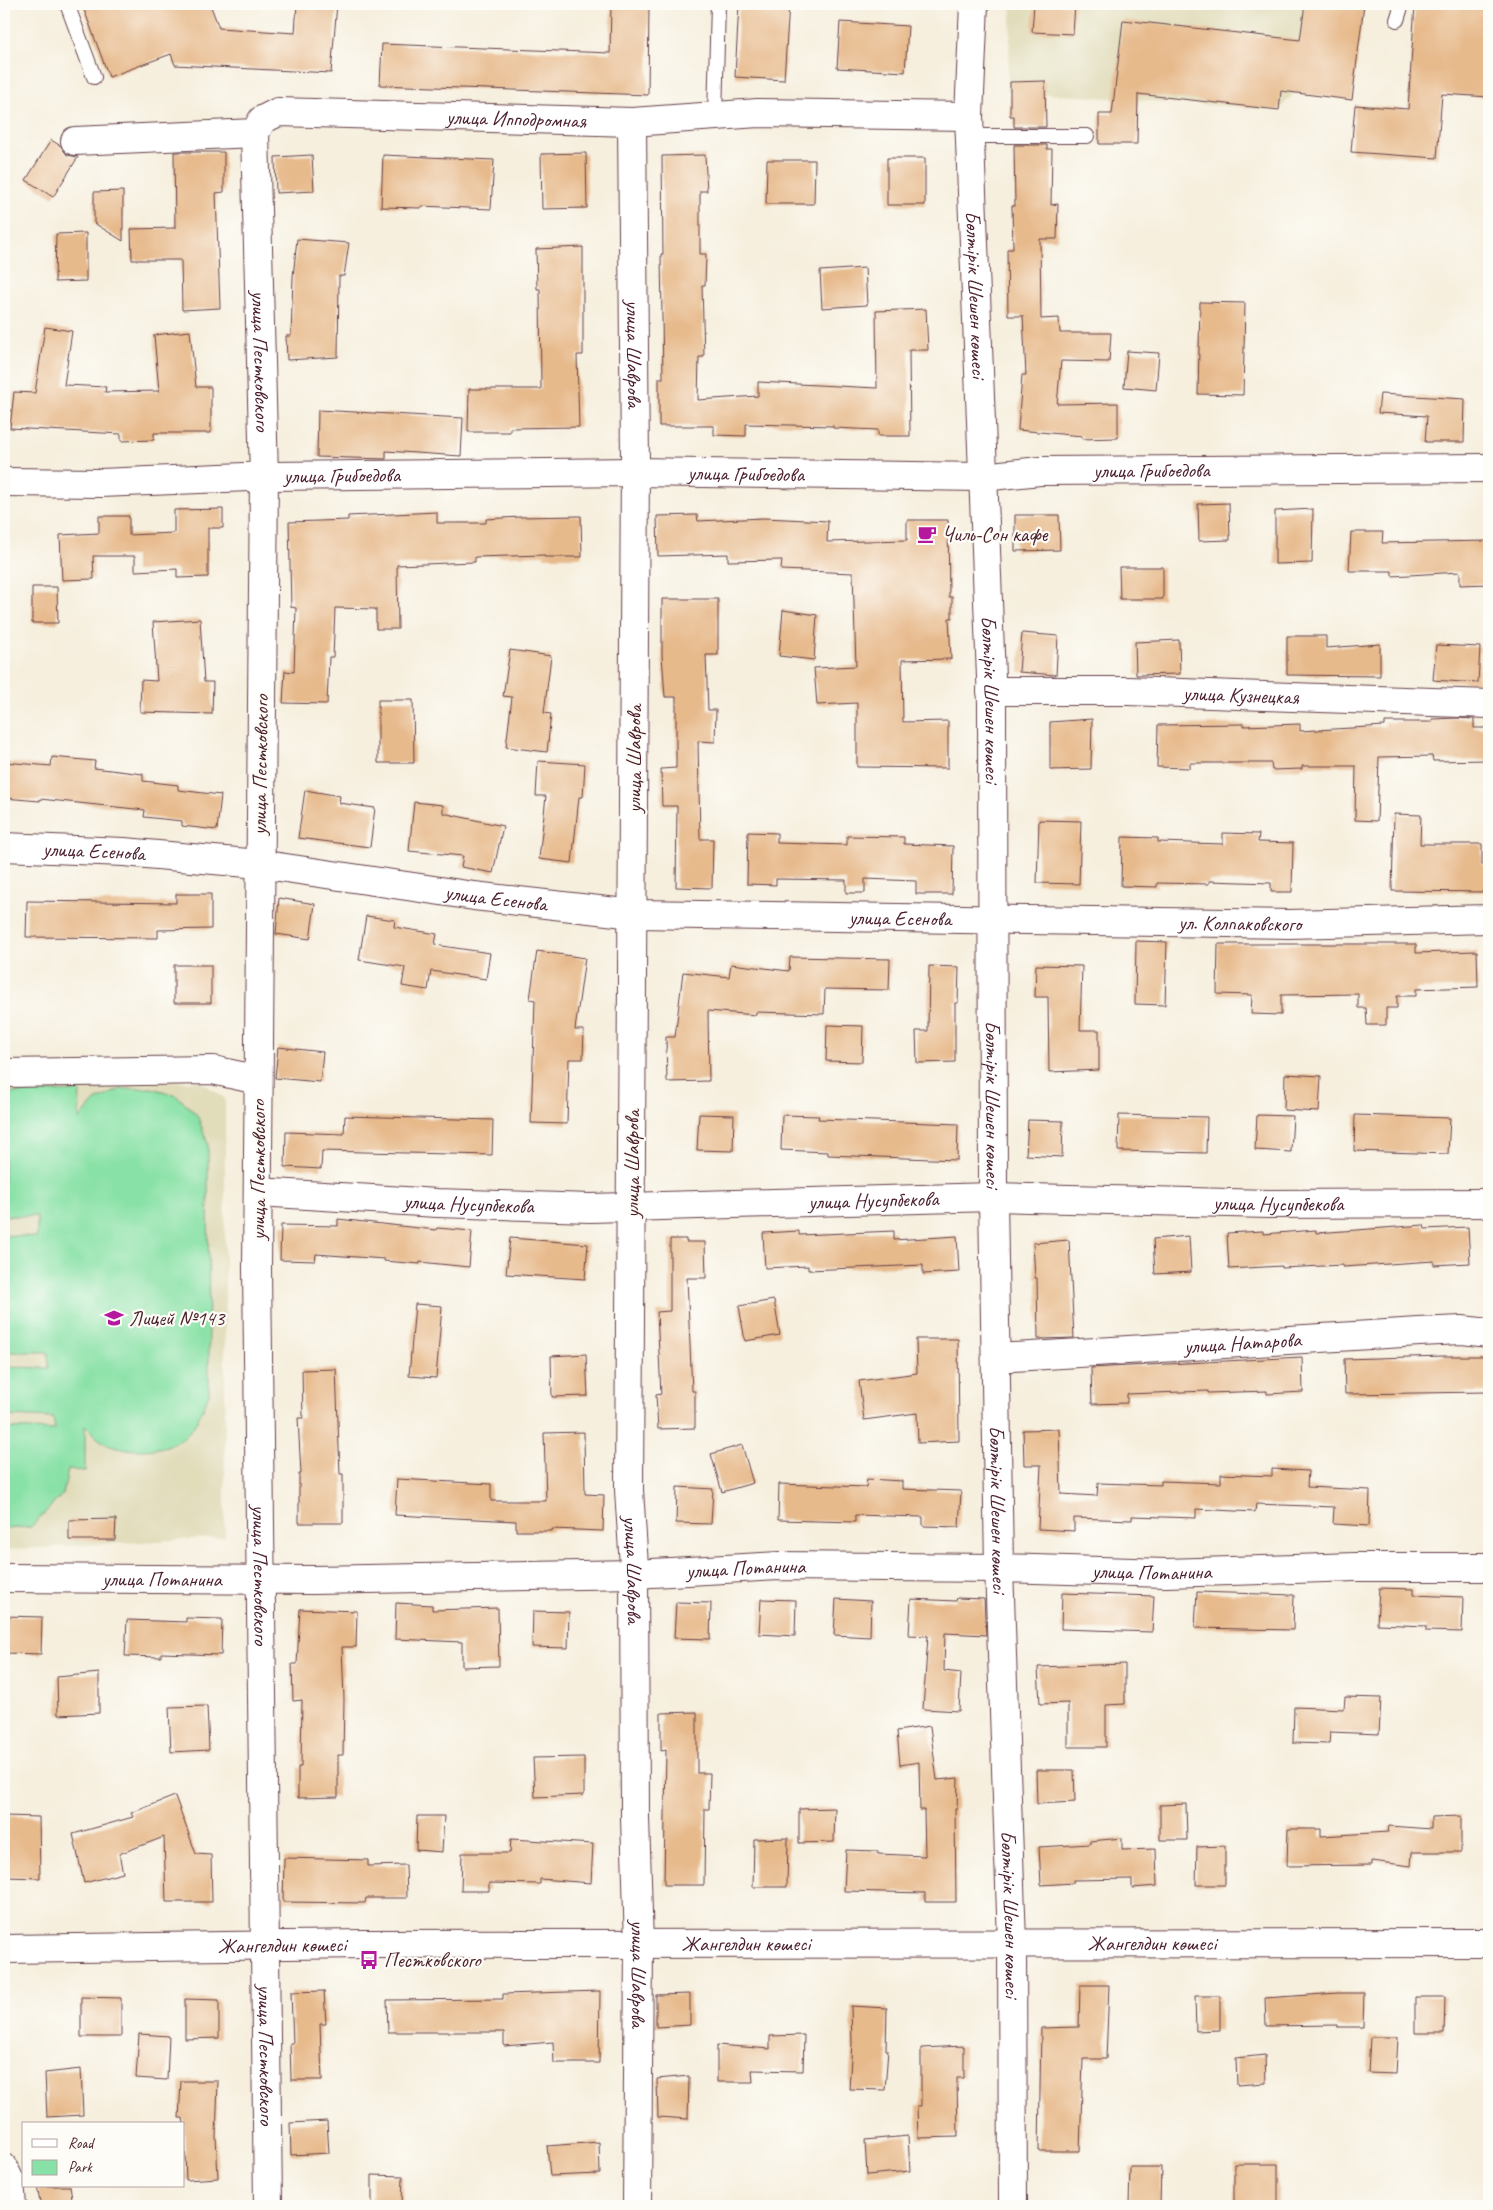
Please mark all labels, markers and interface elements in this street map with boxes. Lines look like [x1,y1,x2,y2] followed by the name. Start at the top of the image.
[444,104,588,134] street label: улица Ипподромная
[960,211,992,382] street label: Бөлтірік Шешен көшесі
[246,288,276,433] street label: улица Пестковского
[621,298,648,411] street label: улица Шаврова
[1091,457,1211,484] street label: улица Грибоедова
[685,460,806,487] street label: улица Грибоедова
[282,462,402,489] street label: улица Грибоедова
[942,521,1048,547] place label: Чиль-Сон кафе
[916,523,938,545] cafe icon: Чиль-Сон кафе
[976,615,1005,786] street label: Бөлтірік Шешен көшесі
[1181,680,1301,710] street label: улица Кузнецкая
[246,693,274,837] street label: улица Пестковского
[621,703,647,815] street label: улица Шаврова
[40,836,149,867] street label: улица Есенова
[441,879,551,917] street label: улица Есенова
[847,904,954,932] street label: улица Есенова
[1176,909,1304,937] street label: ул. Kолпаковского
[980,1021,1006,1191] street label: Бөлтірік Шешен көшесі
[245,1098,271,1242] street label: улица Пестковского
[619,1108,645,1220] street label: улица Шаврова
[806,1185,941,1215] street label: улица Нусупбекова
[401,1188,536,1219] street label: улица Нусупбекова
[1211,1190,1345,1217] street label: улица Нусупбекова
[129,1305,226,1331] place label: Лицей №143
[103,1307,125,1329] school or university icon: Лицей №143
[1181,1326,1304,1360] street label: улица Натарова
[984,1425,1013,1597] street label: Бөлтірік Шешен көшесі
[247,1502,274,1647] street label: улица Пестковского
[618,1513,647,1626] street label: улица Шаврова
[683,1553,807,1584] street label: улица Потанина
[1090,1558,1214,1586] street label: улица Потанина
[100,1566,224,1592] street label: улица Потанина
[995,1830,1025,2001] street label: Бөлтірік Шешен көшесі
[625,1917,652,2030] street label: улица Шаврова
[1088,1930,1219,1956] street label: Жангелдин көшесі
[217,1931,350,1959] street label: Жангелдин көшесі
[682,1931,813,1957] street label: Жангелдин көшесі
[384,1947,482,1973] place label: Пестковского
[358,1949,380,1971] bus stop icon: Пестковского
[252,1982,280,2127] street label: улица Пестковского
[22,2122,185,2188] legend
[68,2134,95,2153] text: Road
[68,2158,93,2177] text: Park

